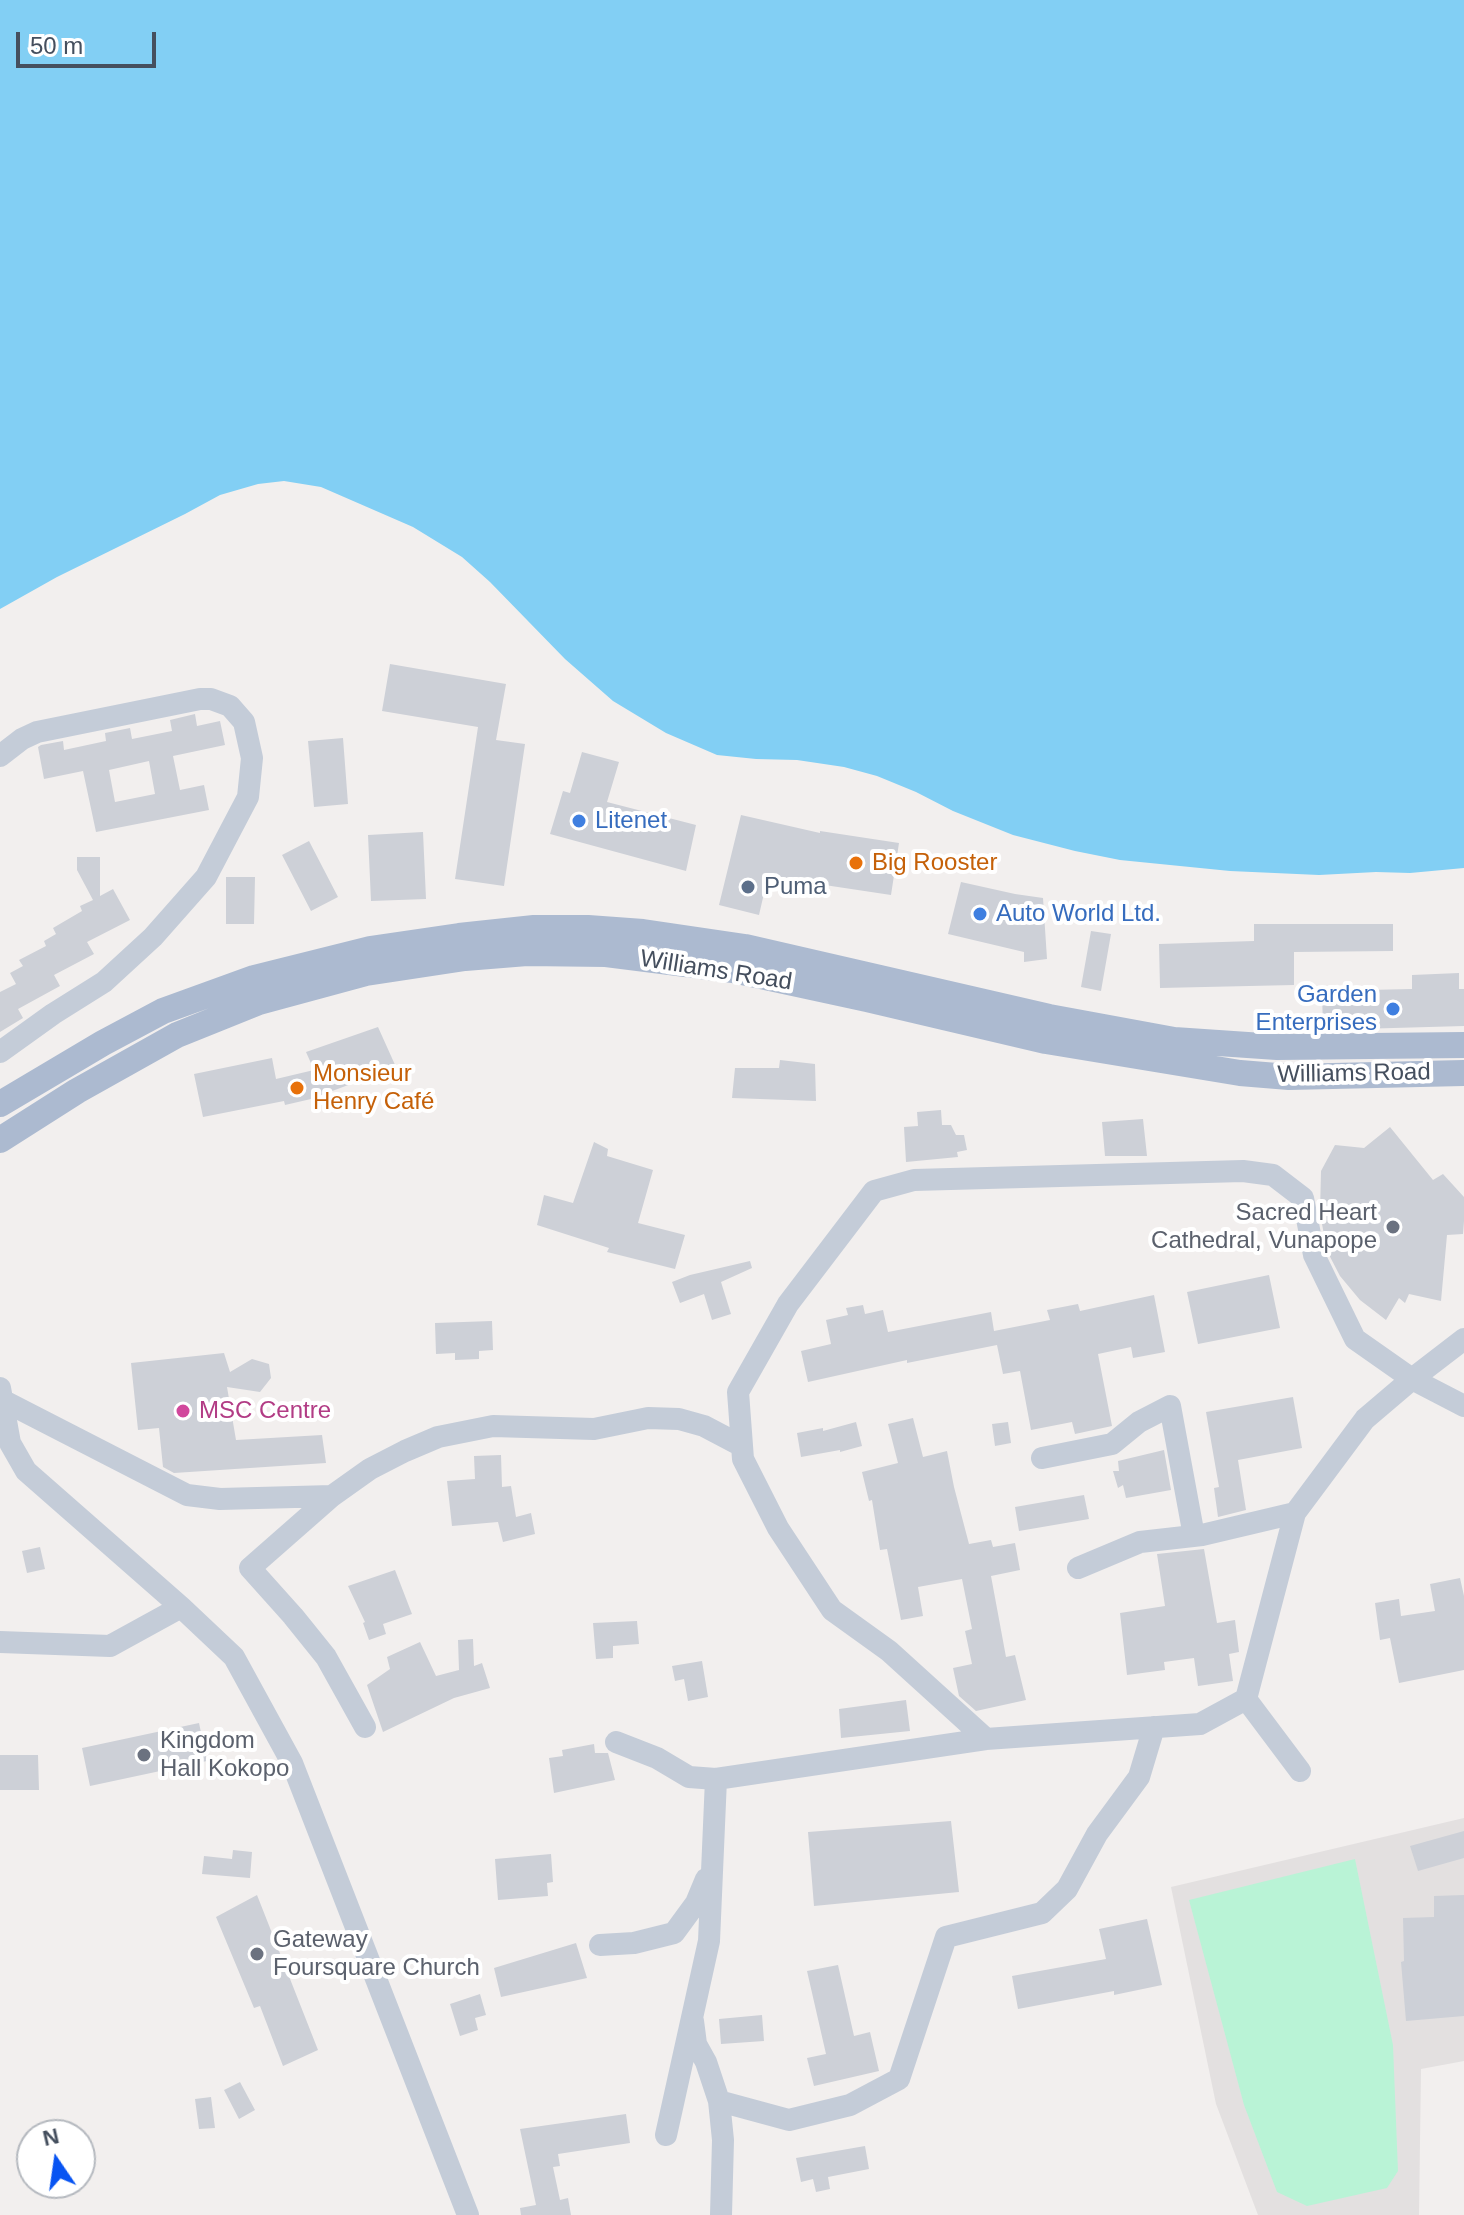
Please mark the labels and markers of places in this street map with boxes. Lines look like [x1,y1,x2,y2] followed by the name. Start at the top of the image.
[595,807,667,835] place label: Litenet
[570,812,588,830] marker: Litenet
[872,849,997,877] place label: Big Rooster
[847,854,865,872] marker: Big Rooster
[764,873,827,901] place label: Puma
[739,878,757,896] marker: Puma
[996,900,1161,928] place label: Auto World Ltd.
[971,905,989,923] marker: Auto World Ltd.
[1256,981,1377,1037] place label: Garden Enterprises
[1384,1000,1402,1018] marker: Garden Enterprises
[313,1060,434,1116] place label: Monsieur Henry Café
[288,1079,306,1097] marker: Monsieur Henry Café
[1151,1199,1377,1255] place label: Sacred Heart Cathedral, Vunapope
[1384,1218,1402,1236] marker: Sacred Heart Cathedral, Vunapope
[199,1397,331,1425] place label: MSC Centre
[174,1402,192,1420] marker: MSC Centre
[160,1727,289,1783] place label: Kingdom Hall Kokopo
[135,1746,153,1764] marker: Kingdom Hall Kokopo
[273,1926,480,1982] place label: Gateway Foursquare Church
[248,1945,266,1963] marker: Gateway Foursquare Church

